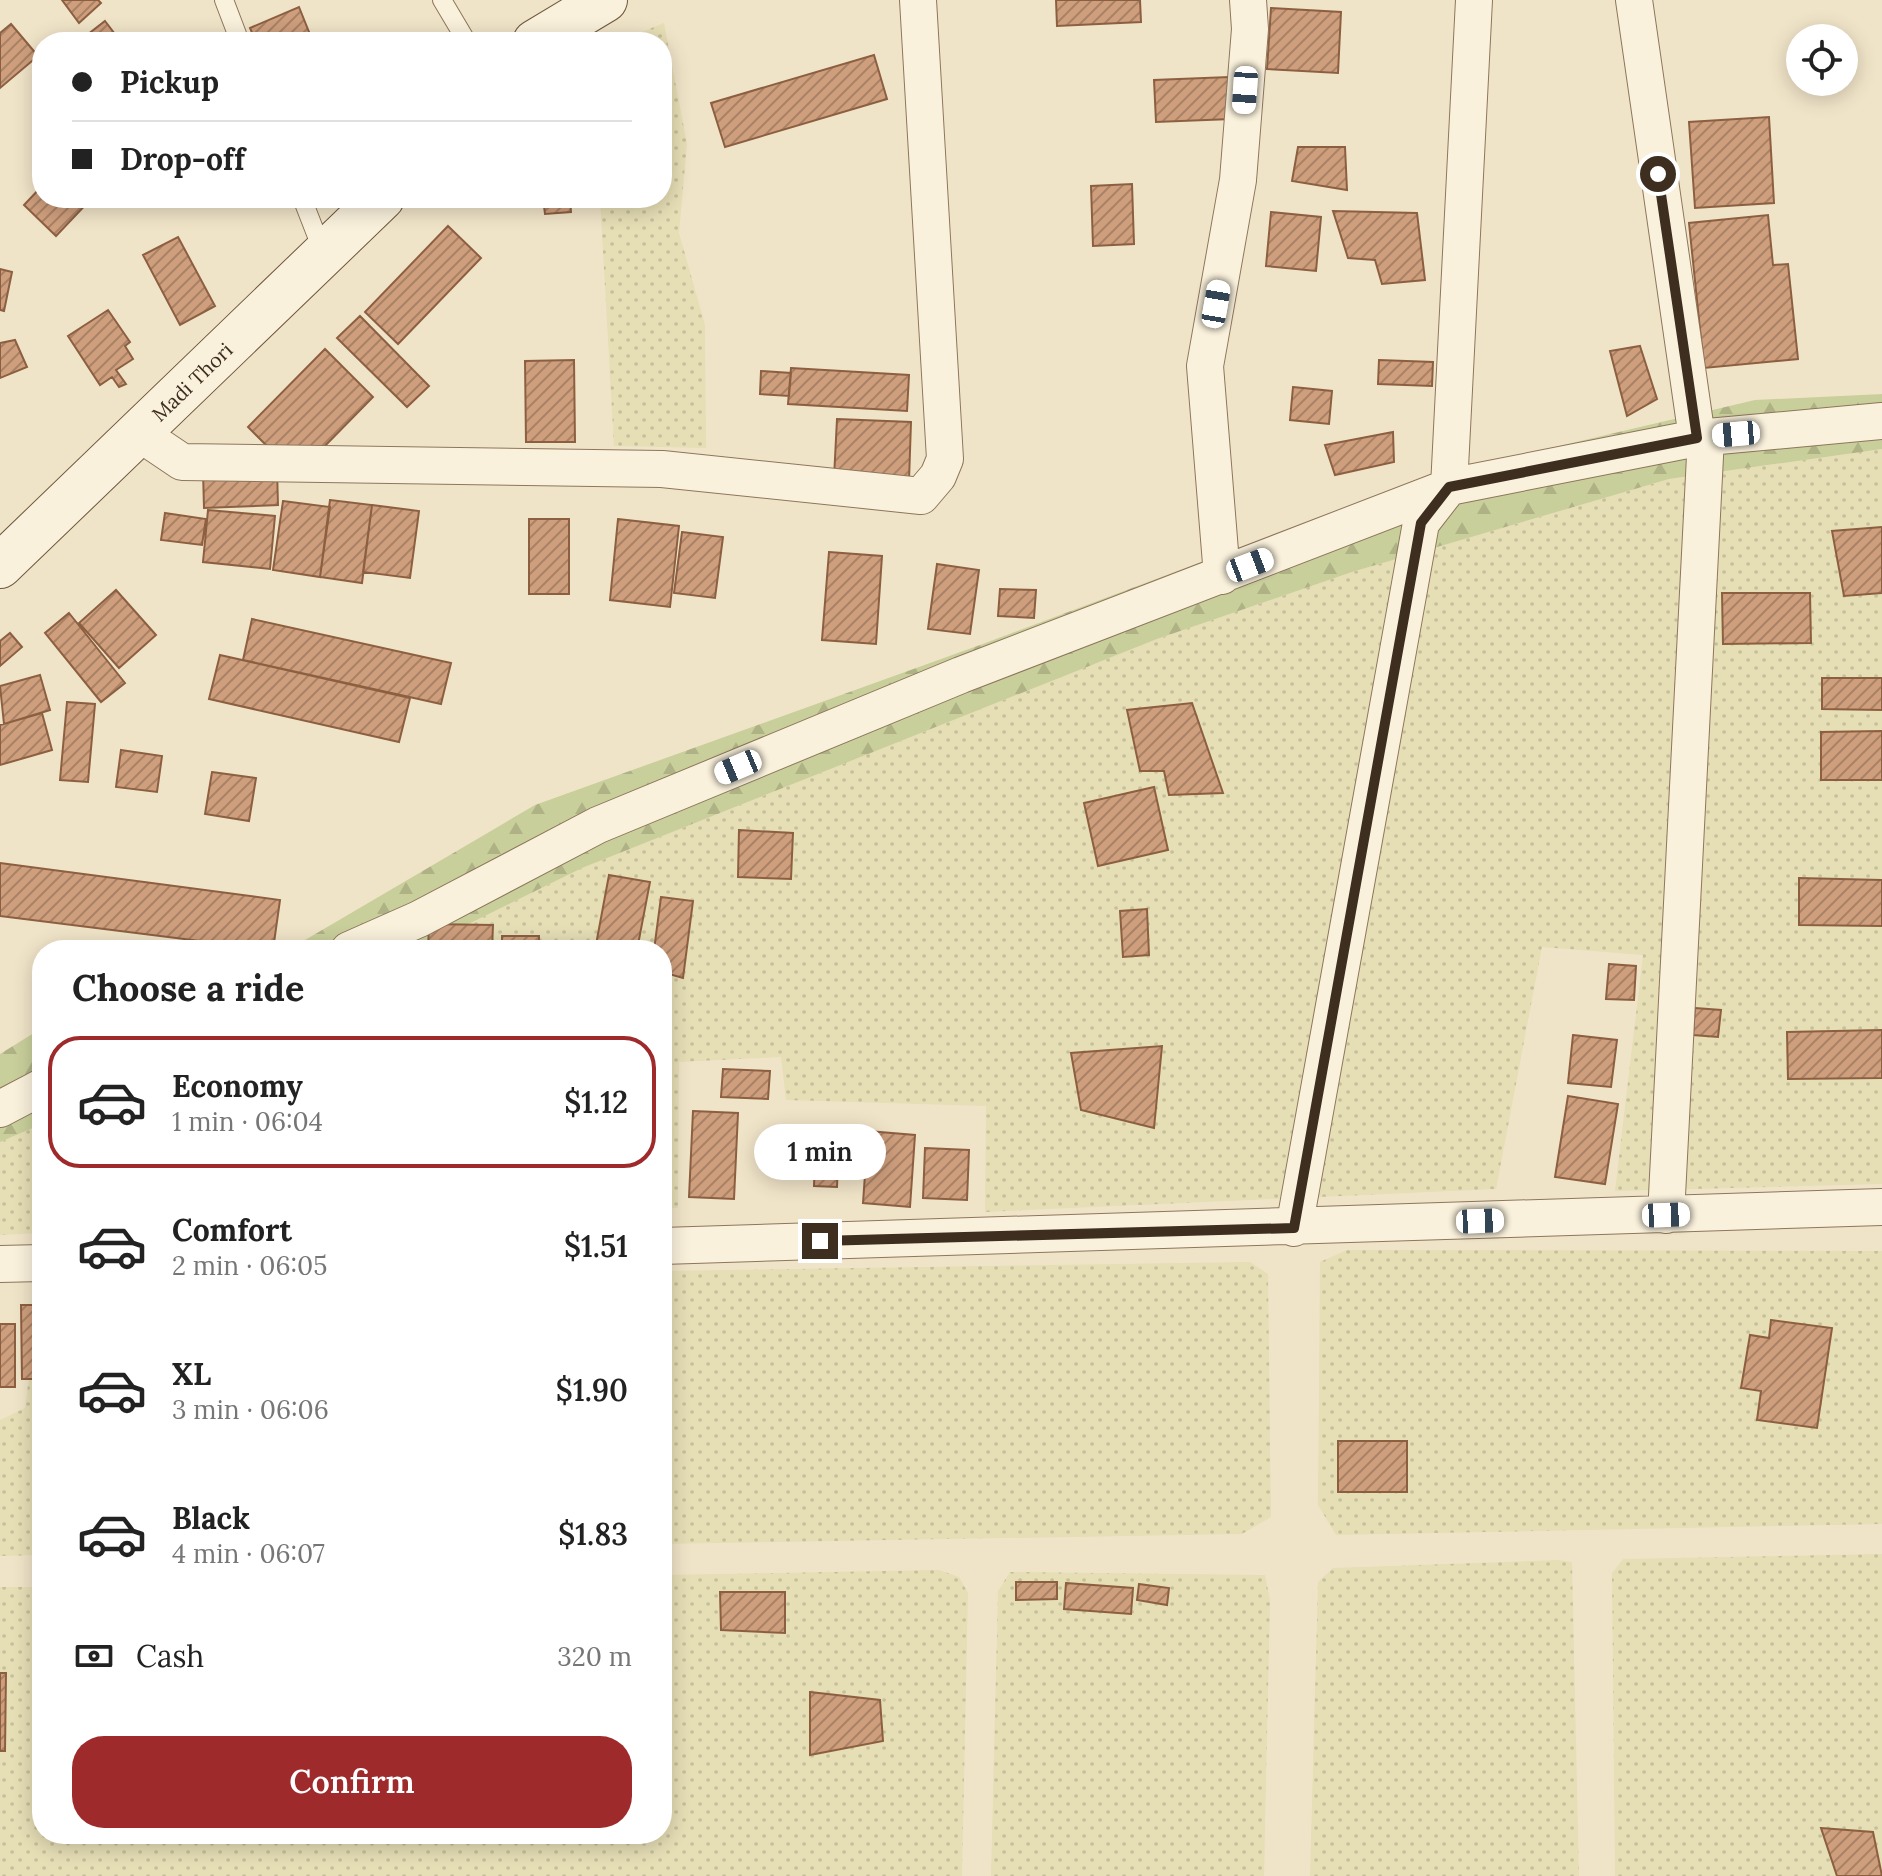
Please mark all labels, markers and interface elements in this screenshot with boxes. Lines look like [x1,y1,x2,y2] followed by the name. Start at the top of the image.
[1786,24,1858,96] map controls
[1786,24,1858,96] button: locate
[120,63,219,101] text: Pickup
[1231,65,1259,115] car
[120,140,245,178] text: Drop-off
[1640,156,1676,192] route start
[1200,278,1232,330] car
[146,337,237,426] street label: Madi Thori
[1711,420,1761,448] car
[1223,545,1277,585] car
[711,747,765,787] car
[72,965,304,1011] text: Choose a ride
[76,1066,148,1138] icon: car
[172,1067,303,1105] text: Economy
[564,1083,628,1121] text: $1.12
[172,1105,323,1138] text: 1 min · 06:04
[754,1125,886,1181] callout: 1 min
[787,1135,853,1168] text: 1 min
[1642,1202,1690,1228] car
[1456,1208,1504,1234] car
[76,1210,148,1282] icon: car
[172,1211,292,1249] text: Comfort
[802,1223,838,1259] route end
[564,1227,628,1265] text: $1.51
[172,1249,327,1282] text: 2 min · 06:05
[76,1354,148,1426] icon: car
[172,1355,211,1393] text: XL
[556,1371,628,1409] text: $1.90
[172,1393,329,1426] text: 3 min · 06:06
[76,1498,148,1570] icon: car
[172,1499,250,1537] text: Black
[558,1515,628,1553] text: $1.83
[172,1537,325,1570] text: 4 min · 06:07
[72,1634,116,1678] icon: cash
[136,1637,204,1675] text: Cash
[557,1640,632,1673] text: 320 m
[72,1736,632,1828] button: Confirm

